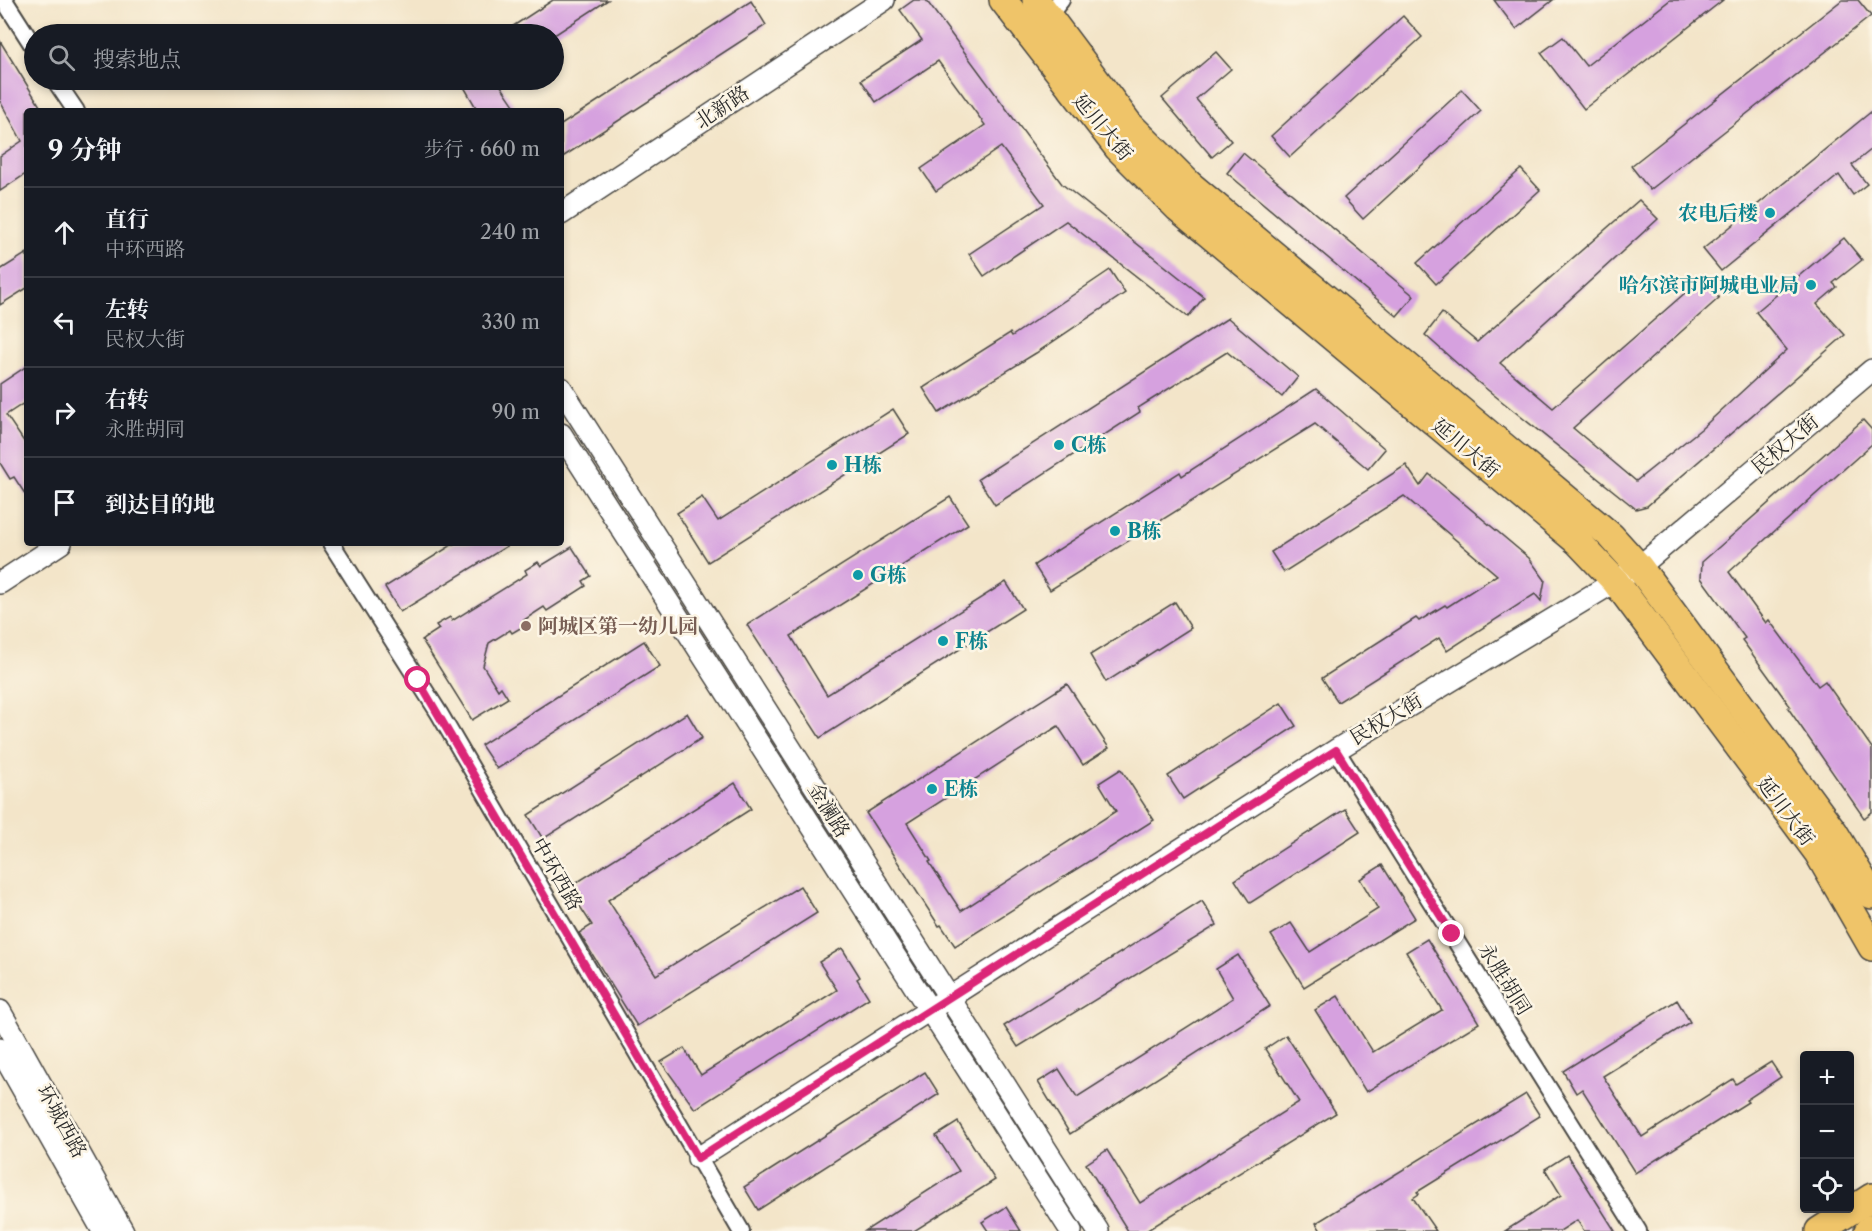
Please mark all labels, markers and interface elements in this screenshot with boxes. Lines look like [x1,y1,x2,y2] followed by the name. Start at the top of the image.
[24,24,564,90] search box
[45,41,78,74] icon: search
[93,46,181,73] text: 搜索地点
[690,80,754,134] street label: 北新路
[1068,89,1138,165] street label: 延川大街
[48,134,122,166] text: 9 分钟
[424,137,540,161] text: 步行 · 660 m
[1678,201,1758,225] place label: 农电后楼
[105,206,149,233] text: 直行
[1763,206,1777,220] marker: 农电后楼
[48,216,81,249] icon: ahead
[480,220,540,244] text: 240 m
[105,237,185,261] text: 中环西路
[1619,273,1799,297] place label: 哈尔滨市阿城电业局
[1804,278,1818,292] marker: 哈尔滨市阿城电业局
[105,296,149,323] text: 左转
[48,306,81,339] icon: left
[481,310,540,334] text: 330 m
[105,327,185,351] text: 民权大街
[105,386,149,413] text: 右转
[48,396,81,429] icon: right
[492,400,540,424] text: 90 m
[1747,409,1823,479] street label: 民权大街
[1428,413,1504,483] street label: 延川大街
[105,417,185,441] text: 永胜胡同
[1071,433,1107,457] place label: C栋
[1052,438,1066,452] marker: C栋
[844,453,882,477] place label: H栋
[825,458,839,472] marker: H栋
[48,486,81,519] icon: arrive
[105,491,215,518] text: 到达目的地
[1127,519,1162,543] place label: B栋
[1108,524,1122,538] marker: B栋
[870,563,907,587] place label: G栋
[851,568,865,582] marker: G栋
[538,614,698,638] place label: 阿城区第一幼儿园
[519,619,533,633] marker: 阿城区第一幼儿园
[955,629,989,653] place label: F栋
[936,634,950,648] marker: F栋
[404,666,430,692] route start
[1346,688,1426,750] street label: 民权大街
[1752,772,1820,850] street label: 延川大街
[944,777,978,801] place label: E栋
[803,778,855,842] street label: 金澜路
[925,782,939,796] marker: E栋
[527,833,587,915] street label: 中环西路
[1438,920,1464,946] route end
[1474,939,1536,1019] street label: 永胜胡同
[1800,1051,1854,1213] map controls
[1800,1051,1854,1105] button: +
[32,1080,92,1162] street label: 环城西路
[1800,1105,1854,1159] button: −
[1800,1159,1854,1213] button: locate

